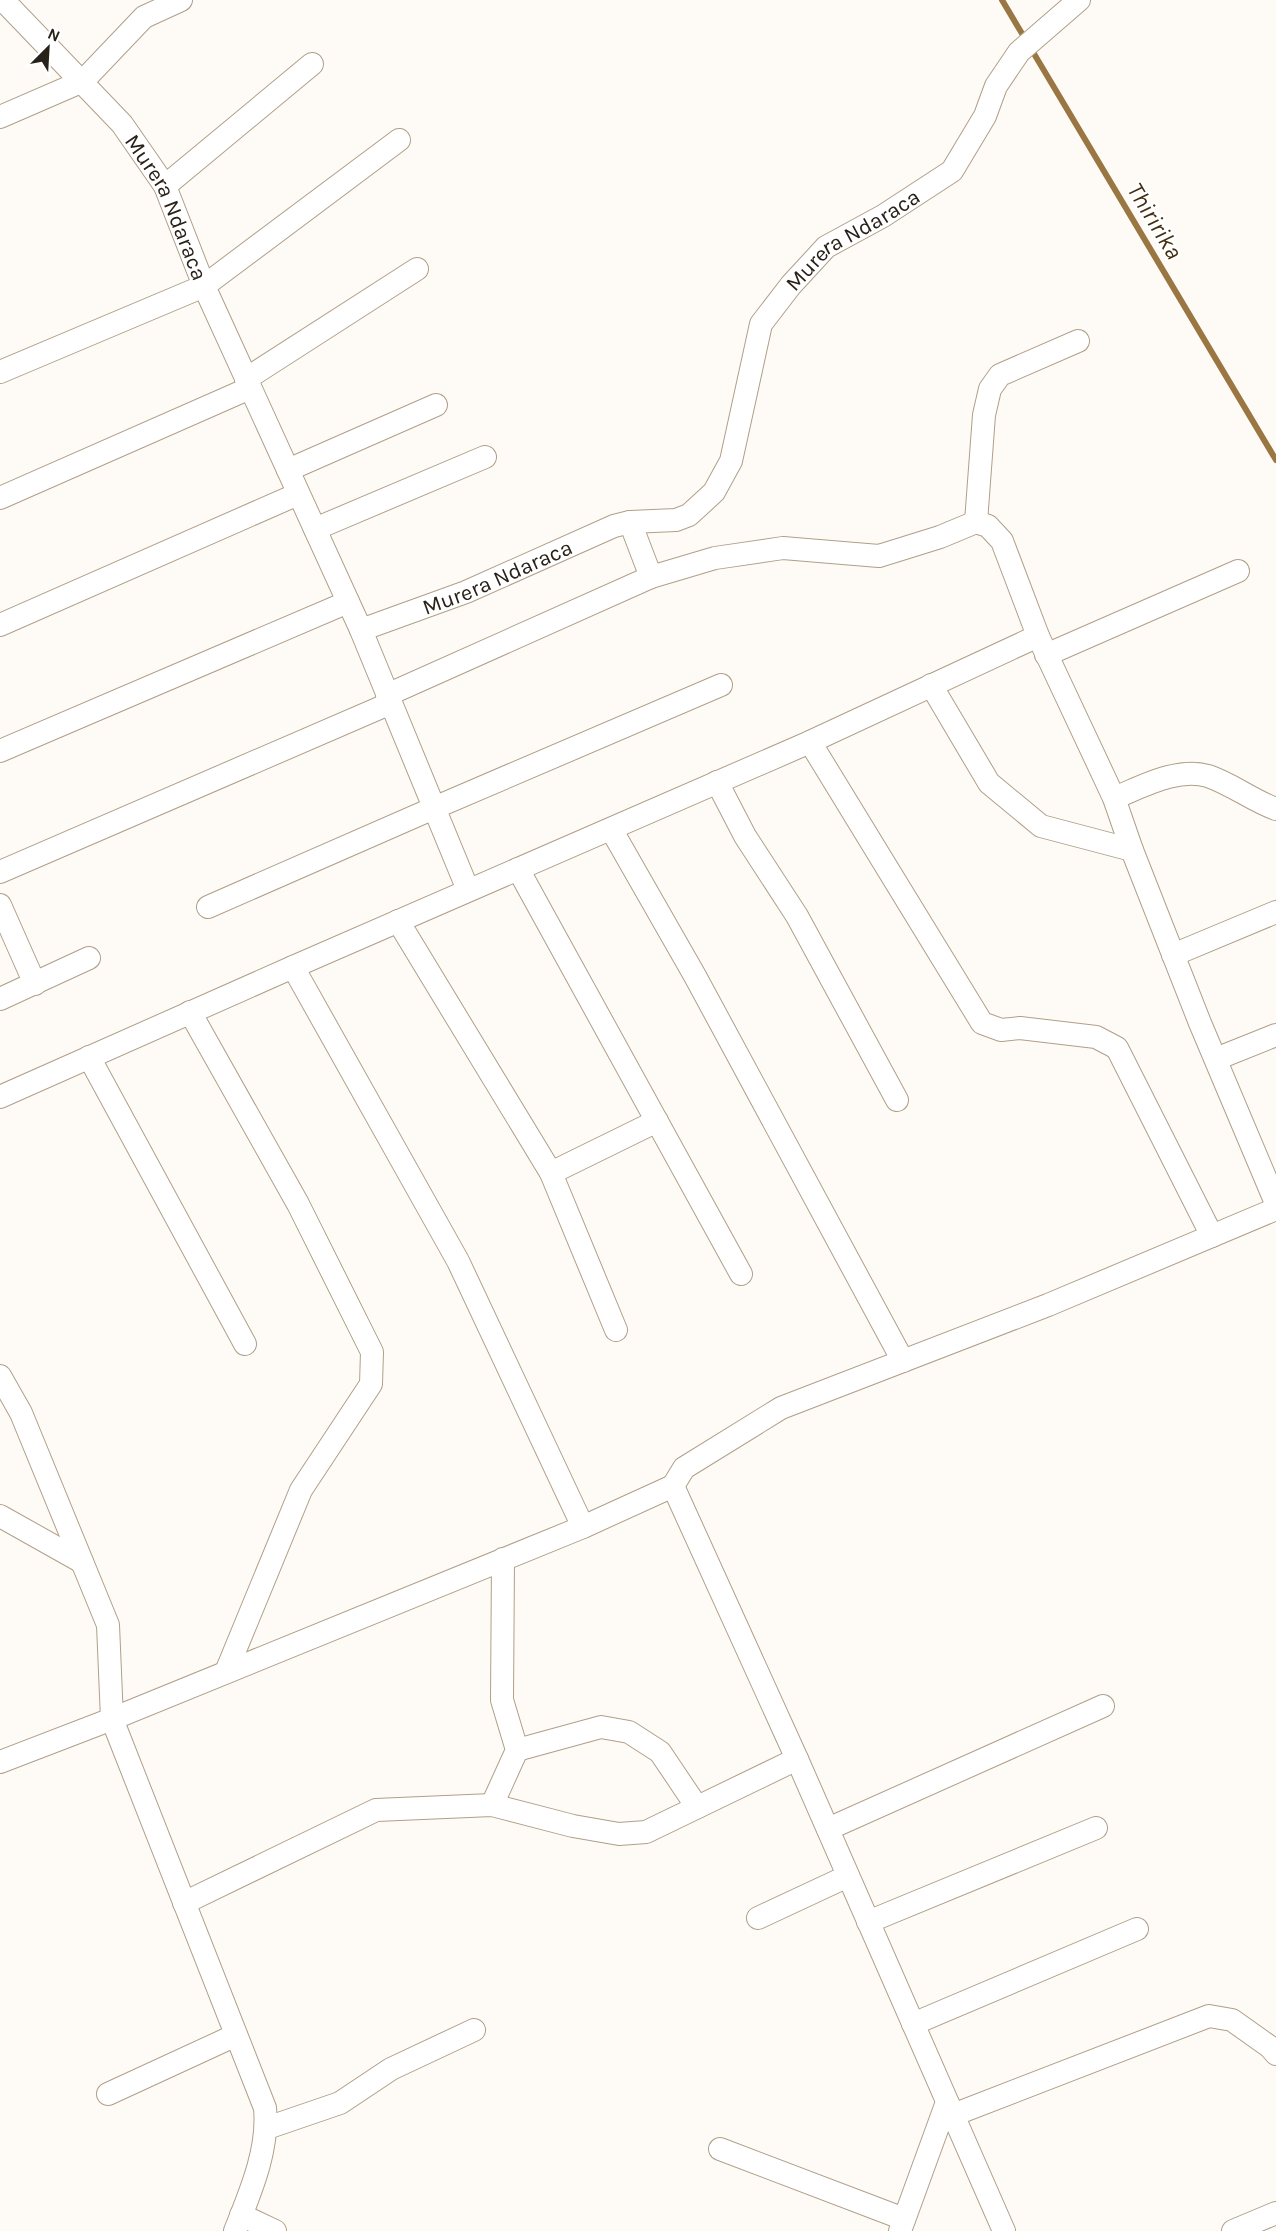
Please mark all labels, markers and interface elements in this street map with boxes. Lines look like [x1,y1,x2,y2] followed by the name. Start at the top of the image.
[18,18,78,78] north arrow
[45,24,63,46] text: N
[119,129,212,284] street label: Murera Ndaraca
[1121,178,1189,264] water label: Thiririka
[780,184,925,297] street label: Murera Ndaraca
[419,534,576,621] street label: Murera Ndaraca

